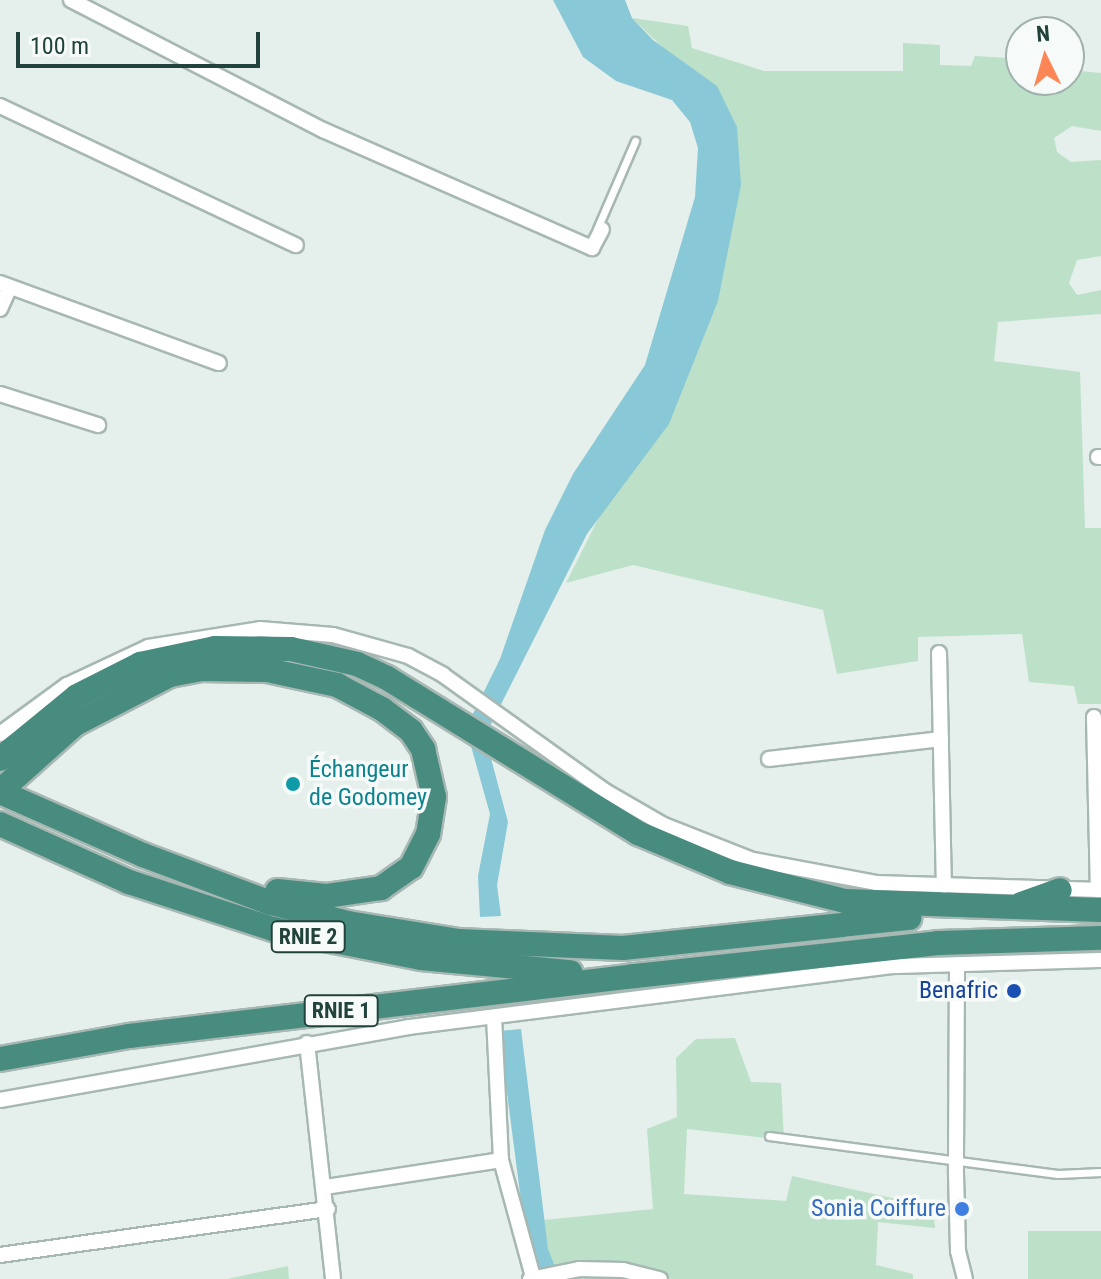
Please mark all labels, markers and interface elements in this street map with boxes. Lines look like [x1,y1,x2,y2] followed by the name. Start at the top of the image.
[20,16,264,66] scale bar
[1005,16,1085,96] north arrow
[1035,21,1051,47] text: N
[30,32,89,60] text: 100 m
[309,756,427,812] place label: Échangeur de Godomey
[284,775,302,793] marker: Échangeur de Godomey
[270,919,346,955] road number: RNIE 2
[919,977,998,1005] place label: Benafric
[1005,982,1023,1000] marker: Benafric
[303,993,379,1029] road number: RNIE 1
[811,1195,946,1223] place label: Sonia Coiffure
[953,1200,971,1218] marker: Sonia Coiffure

